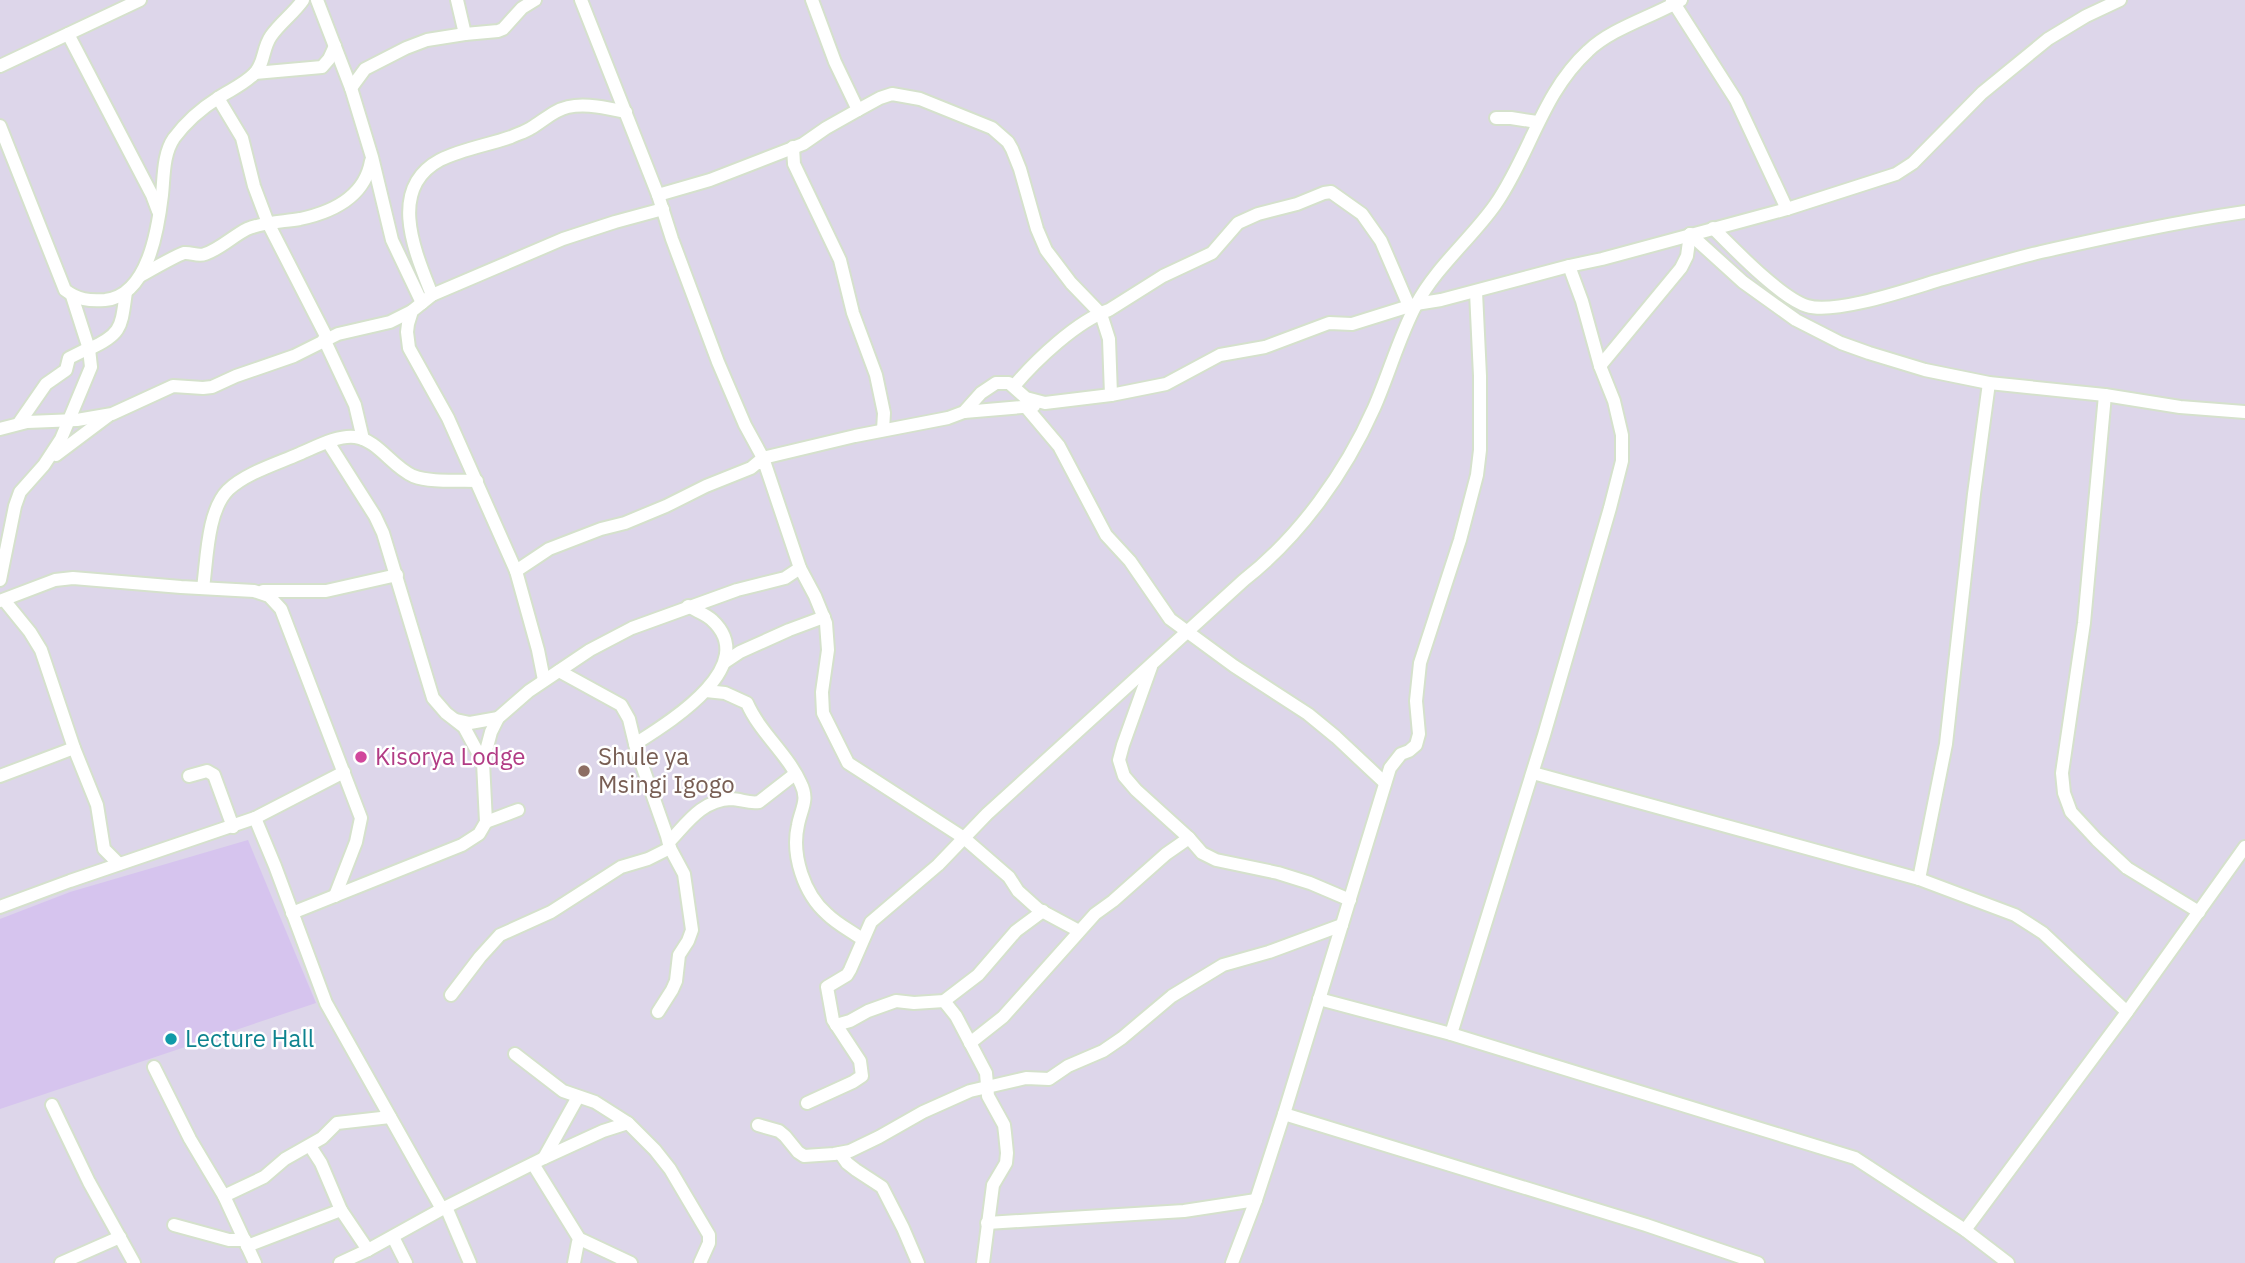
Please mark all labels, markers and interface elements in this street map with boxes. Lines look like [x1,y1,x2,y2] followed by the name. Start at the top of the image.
[375,740,525,772] place label: Kisorya Lodge
[598,740,735,800] place label: Shule ya Msingi Igogo
[353,749,369,765] marker: Kisorya Lodge
[576,763,592,779] marker: Shule ya Msingi Igogo
[185,1022,314,1054] place label: Lecture Hall
[163,1031,179,1047] marker: Lecture Hall

